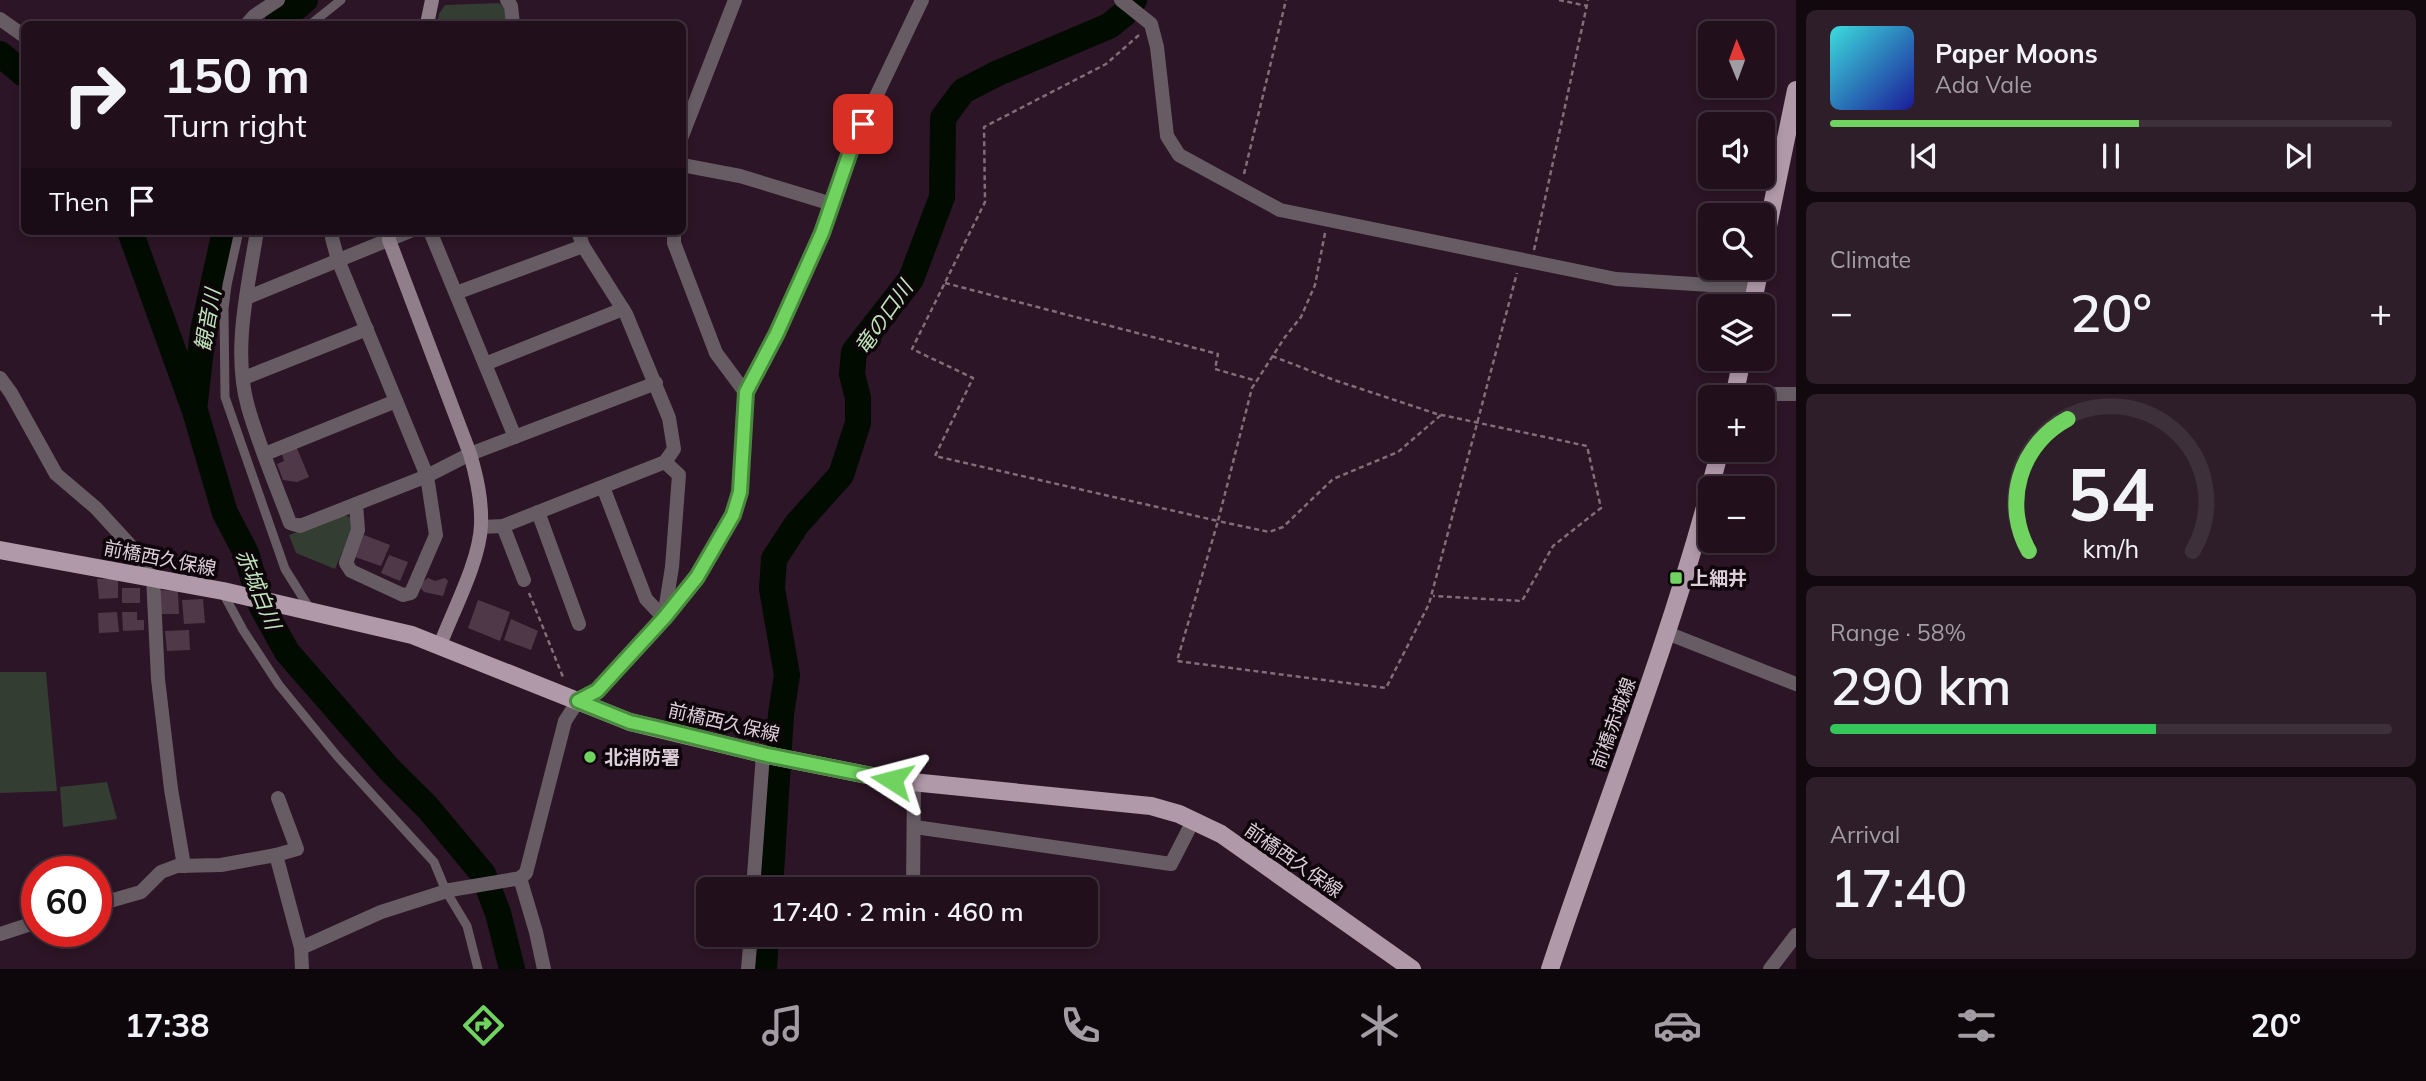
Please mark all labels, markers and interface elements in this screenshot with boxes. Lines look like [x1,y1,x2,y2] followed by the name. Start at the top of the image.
[1698,21,1774,98] north arrow
[1698,21,1775,553] map controls
[1935,37,2098,70] text: Paper Moons
[164,44,310,105] text: 150 m
[49,49,140,140] icon: right
[1935,70,2032,99] text: Ada Vale
[833,94,893,154] pin
[164,105,307,145] text: Turn right
[844,105,882,143] icon: arrive
[1698,112,1775,189] button: sound
[1905,137,1943,175] icon: previous
[2092,137,2130,175] icon: pause
[2279,137,2317,175] icon: next
[123,182,161,220] icon: arrive
[49,185,109,218] text: Then
[1698,203,1775,280] button: search
[1830,245,1911,274] text: Climate
[848,274,919,359] water label: 竜の口川
[2070,280,2152,345] text: 20°
[189,285,226,353] water label: 観音川
[1830,288,1853,336] text: −
[2369,288,2392,336] text: +
[1698,294,1775,371] button: layers
[1698,385,1775,462] button: +
[2067,448,2155,539] text: 54
[1698,476,1775,553] button: −
[2083,532,2139,563] text: km/h
[102,535,218,581] street label: 前橋西久保線
[231,545,288,635] water label: 赤城白川
[1690,566,1747,590] place label: 上細井
[1668,570,1684,586] marker: 上細井
[1830,618,1966,647] text: Range · 58%
[1830,653,2011,718] text: 290 km
[1585,674,1641,772] street label: 前橋赤城線
[666,697,782,747] street label: 前橋西久保線
[855,743,929,817] position arrow
[604,745,680,769] place label: 北消防署
[582,749,598,765] marker: 北消防署
[1240,817,1348,903] street label: 前橋西久保線
[1830,820,1900,849] text: Arrival
[1830,855,1967,920] text: 17:40
[21,856,112,947] speed limit sign: 60
[770,895,1024,928] text: 17:40 · 2 min · 460 m
[459,1001,508,1050] icon: directions
[758,1001,807,1050] icon: music
[1056,1001,1105,1050] icon: phone
[1355,1001,1404,1050] icon: climate
[1653,1001,1702,1050] icon: car
[1952,1001,2001,1050] icon: filters
[125,1005,210,1045] text: 17:38
[2251,1005,2301,1045] text: 20°

